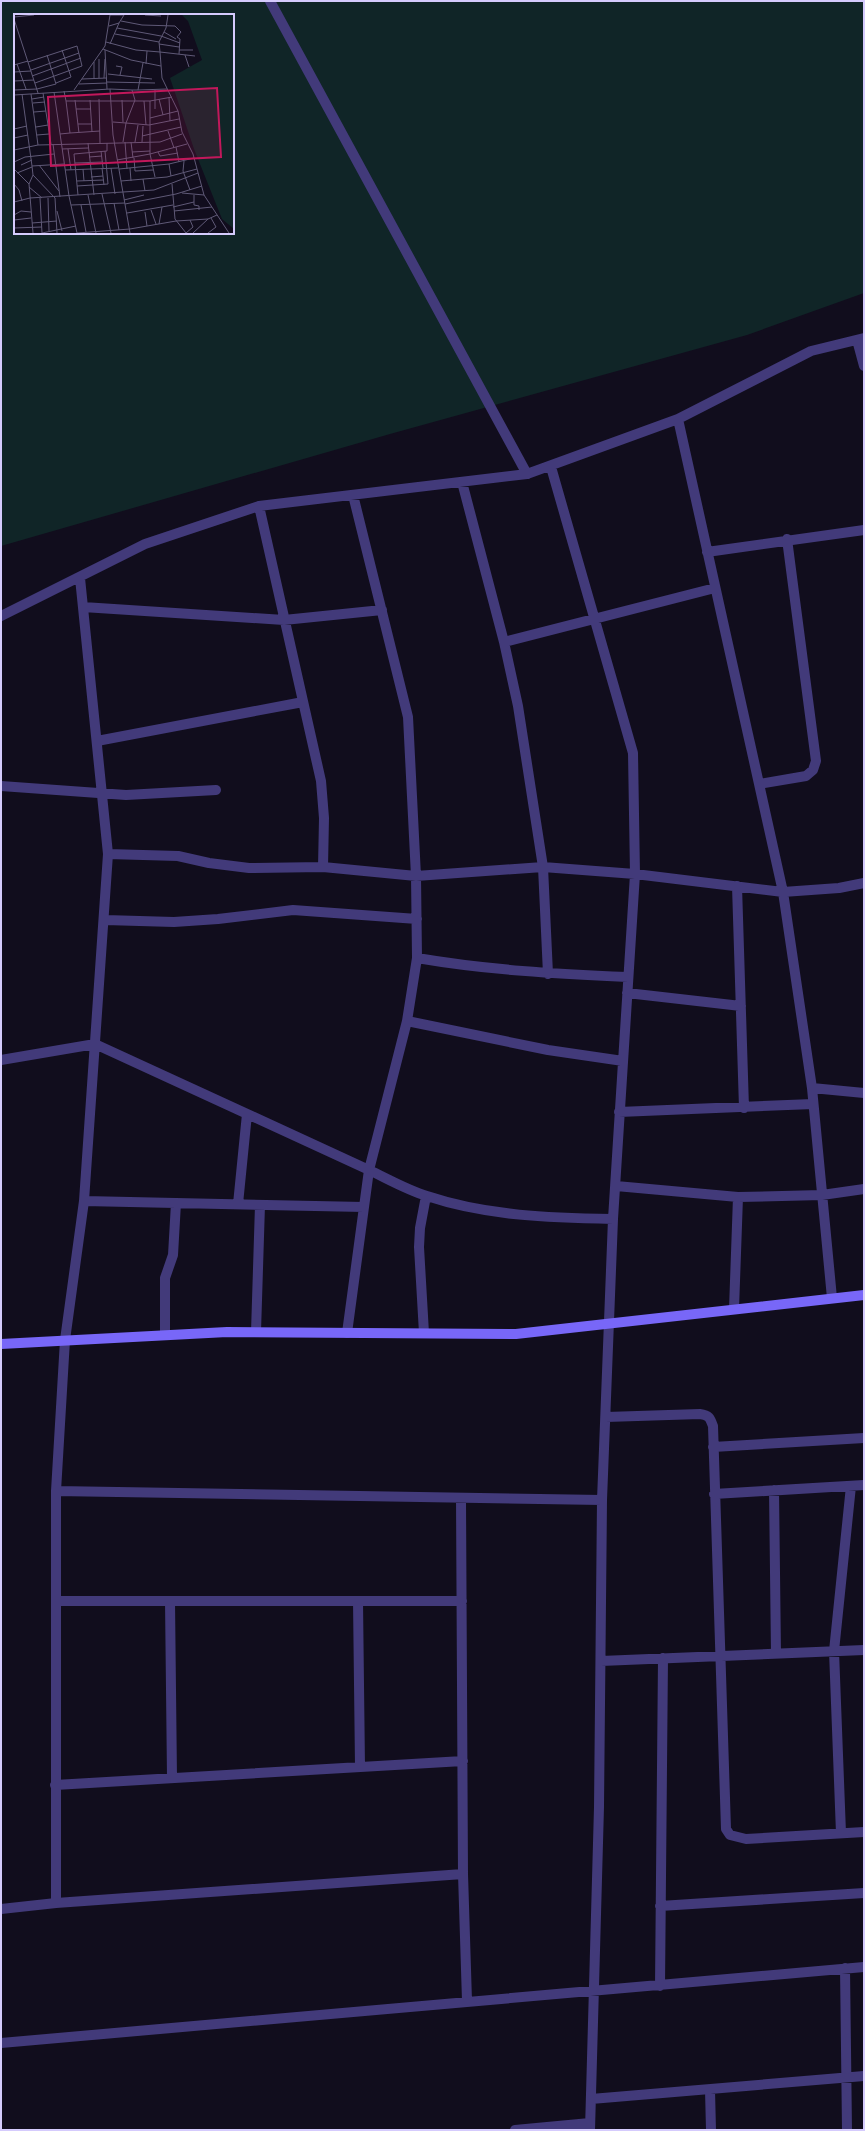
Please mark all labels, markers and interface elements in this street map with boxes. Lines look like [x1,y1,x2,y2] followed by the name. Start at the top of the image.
[14,14,234,234] inset map

